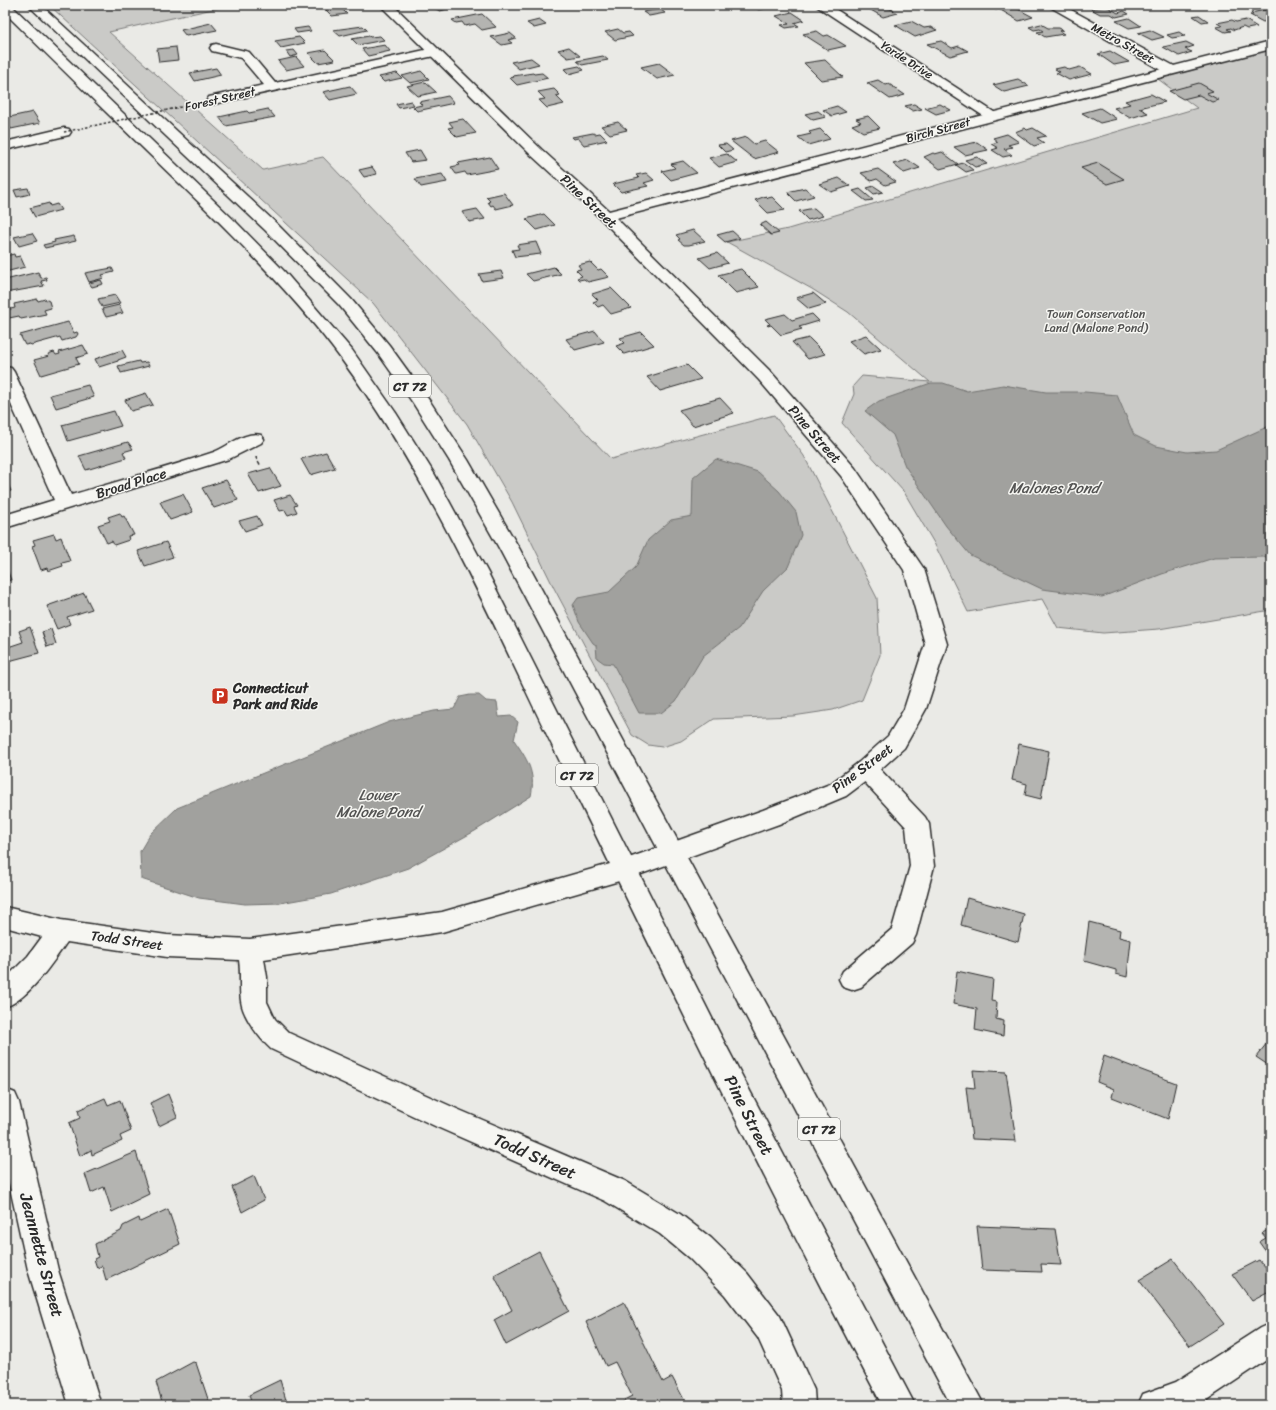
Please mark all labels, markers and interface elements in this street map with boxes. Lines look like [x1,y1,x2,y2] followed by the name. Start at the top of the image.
[1087,16,1159,70] street label: Metro Street
[876,35,938,85] street label: Yarde Drive
[182,80,259,118] street label: Forest Street
[903,111,974,149] street label: Birch Street
[554,168,623,235] street label: Pine Street
[1044,303,1149,339] park label: Town Conservation Land (Malone Pond)
[389,375,431,397] road number: CT 72
[782,399,848,469] street label: Pine Street
[93,461,170,506] street label: Broad Place
[1009,475,1103,501] water label: Malones Pond
[232,676,319,717] place label: Connecticut Park and Ride
[210,686,230,706] parking icon: Connecticut Park and Ride
[826,737,898,800] street label: Pine Street
[556,764,598,786] road number: CT 72
[336,782,424,825] water label: Lower Malone Pond
[89,923,165,958] street label: Todd Street
[716,1070,782,1161] street label: Pine Street
[798,1118,840,1140] road number: CT 72
[489,1124,582,1188] street label: Todd Street
[11,1188,73,1321] street label: Jeannette Street

